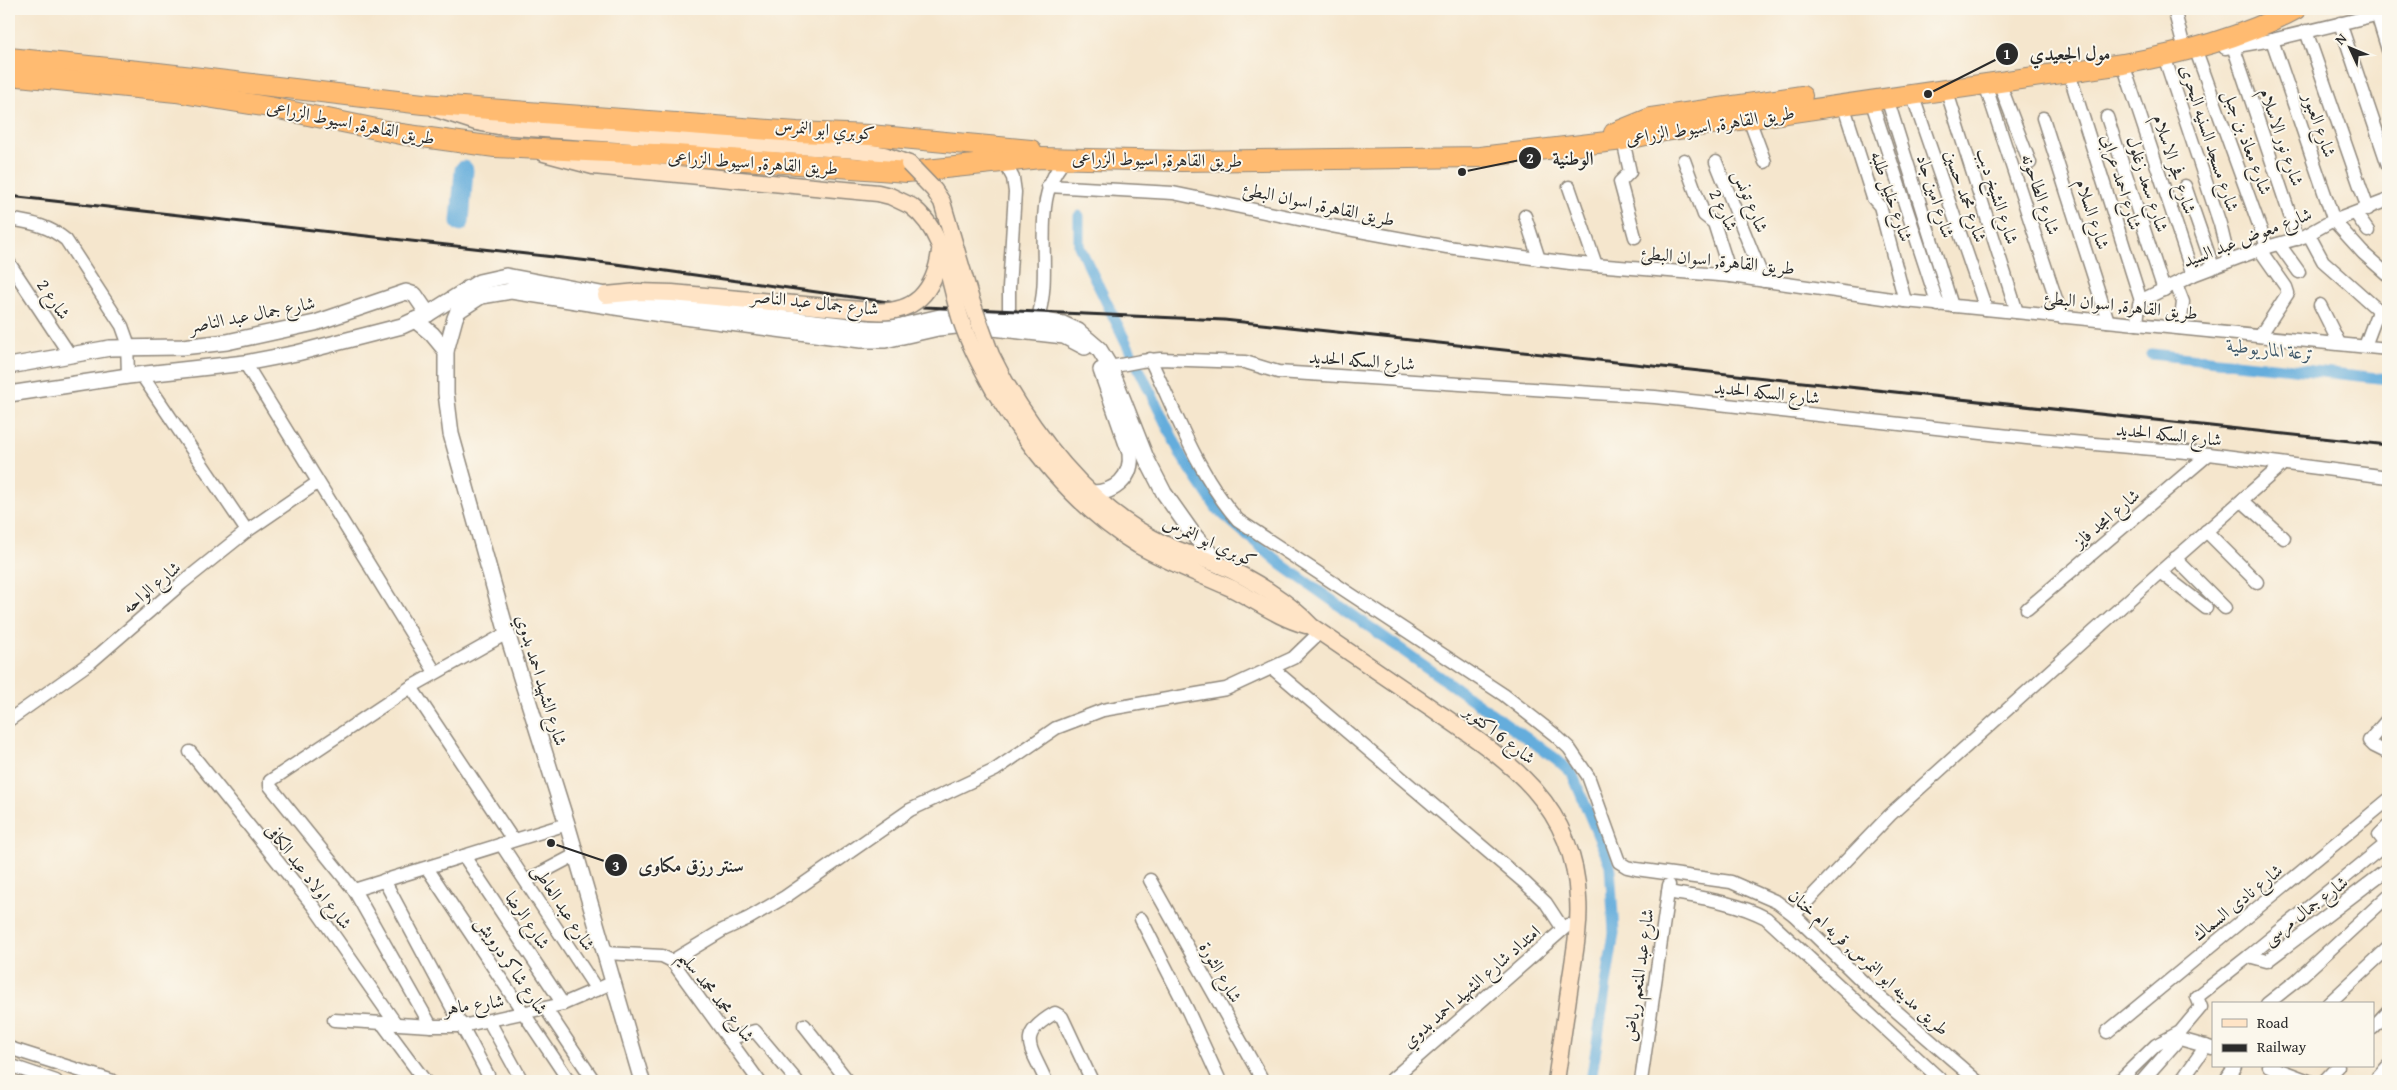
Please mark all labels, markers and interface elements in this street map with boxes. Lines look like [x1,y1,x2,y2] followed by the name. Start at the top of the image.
[2324,22,2374,72] north arrow
[2330,28,2352,49] text: N
[1994,37,2120,71] callout: مول الجعيدي
[2030,39,2110,69] text: مول الجعيدي
[2003,43,2011,64] text: 1
[2172,61,2247,216] street label: شارع مسجد السنيه البحرى
[2250,84,2311,191] street label: شارع نور الاسلام
[2215,86,2280,199] street label: شارع معاذ بن جبل
[2294,87,2344,162] street label: شارع العبور
[265,92,437,152] street label: طريق القاهرة, اسيوط الزراعى
[1624,98,1796,152] street label: طريق القاهرة, اسيوط الزراعى
[774,111,876,149] street label: كوبري ابو النمرس
[2143,111,2204,218] street label: شارع فجر الاسلام
[2093,131,2149,234] street label: شارع احمد عرابى
[2118,132,2176,236] street label: شارع سعد زغلول
[1518,141,1604,175] callout: الوطنية
[667,143,839,181] street label: طريق القاهرة, اسيوط الزراعى
[1072,144,1242,174] street label: طريق القاهرة, اسيوط الزراعى
[1552,144,1594,172] text: الوطنية
[1967,144,2026,248] street label: شارع الشيخ ديب
[1936,146,1994,247] street label: شارع محمد حسين
[1526,147,1534,168] text: 2
[1862,147,1920,246] street label: شارع خليل طلبه
[2013,150,2068,239] street label: شارع الطاحونه
[1908,151,1962,242] street label: شارع امين جاد
[1724,165,1776,237] street label: شارع تونس
[1241,175,1397,233] street label: طريق القاهرة, اسوان البطئ
[2066,175,2117,254] street label: شارع السلام
[1701,184,1746,236] street label: شارع 2
[2179,200,2316,276] street label: شارع معوض عبد السيد
[1640,238,1796,282] street label: طريق القاهرة, اسوان البطئ
[29,273,77,326] street label: شارع 2
[748,282,880,324] street label: شارع جمال عبد الناصر
[2043,283,2199,327] street label: طريق القاهرة, اسوان البطئ
[185,289,318,342] street label: شارع جمال عبد الناصر
[2224,330,2316,368] water label: ترعة الماريوطية
[1308,343,1416,379] street label: شارع السكه الحديد
[1713,373,1821,413] street label: شارع السكه الحديد
[2115,415,2223,455] street label: شارع السكه الحديد
[2065,482,2147,557] street label: شارع امجد فايز
[1158,508,1261,576] street label: كوبري ابو النمرس
[115,554,188,621] street label: شارع الواحه
[507,611,575,750] street label: شارع الشهيد احمد بدوي
[1456,696,1542,772] street label: شارع 6 اكتوبر
[257,817,359,936] street label: شارع اولاد عبد الكافى
[603,848,754,882] callout: سنتر رزق مكاوى
[638,851,744,879] text: سنتر رزق مكاوى
[612,855,620,876] text: 3
[2186,857,2290,949] street label: شارع نادى السماك
[524,858,602,957] street label: شارع عبد العاطى
[2256,869,2355,953] street label: شارع جمال مرسى
[1780,882,1956,1044] street label: طريق مدينه ابو النمرس, قريه ام خنان
[497,886,557,956] street label: شارع الرضا
[1615,907,1665,1044] street label: شارع عبد المنعم رياض
[467,910,555,1021] street label: شارع شاكر درويش
[1396,918,1548,1055] street label: امتداد شارع الشهيد احمد بدوي
[1191,936,1249,1009] street label: شارع الثورة
[668,944,762,1051] street label: شارع محمد محمد سليم
[440,986,506,1024] street label: شارع ماهر
[2212,1002,2374,1068] legend
[2257,1012,2288,1033] text: Road
[2257,1036,2307,1057] text: Railway

